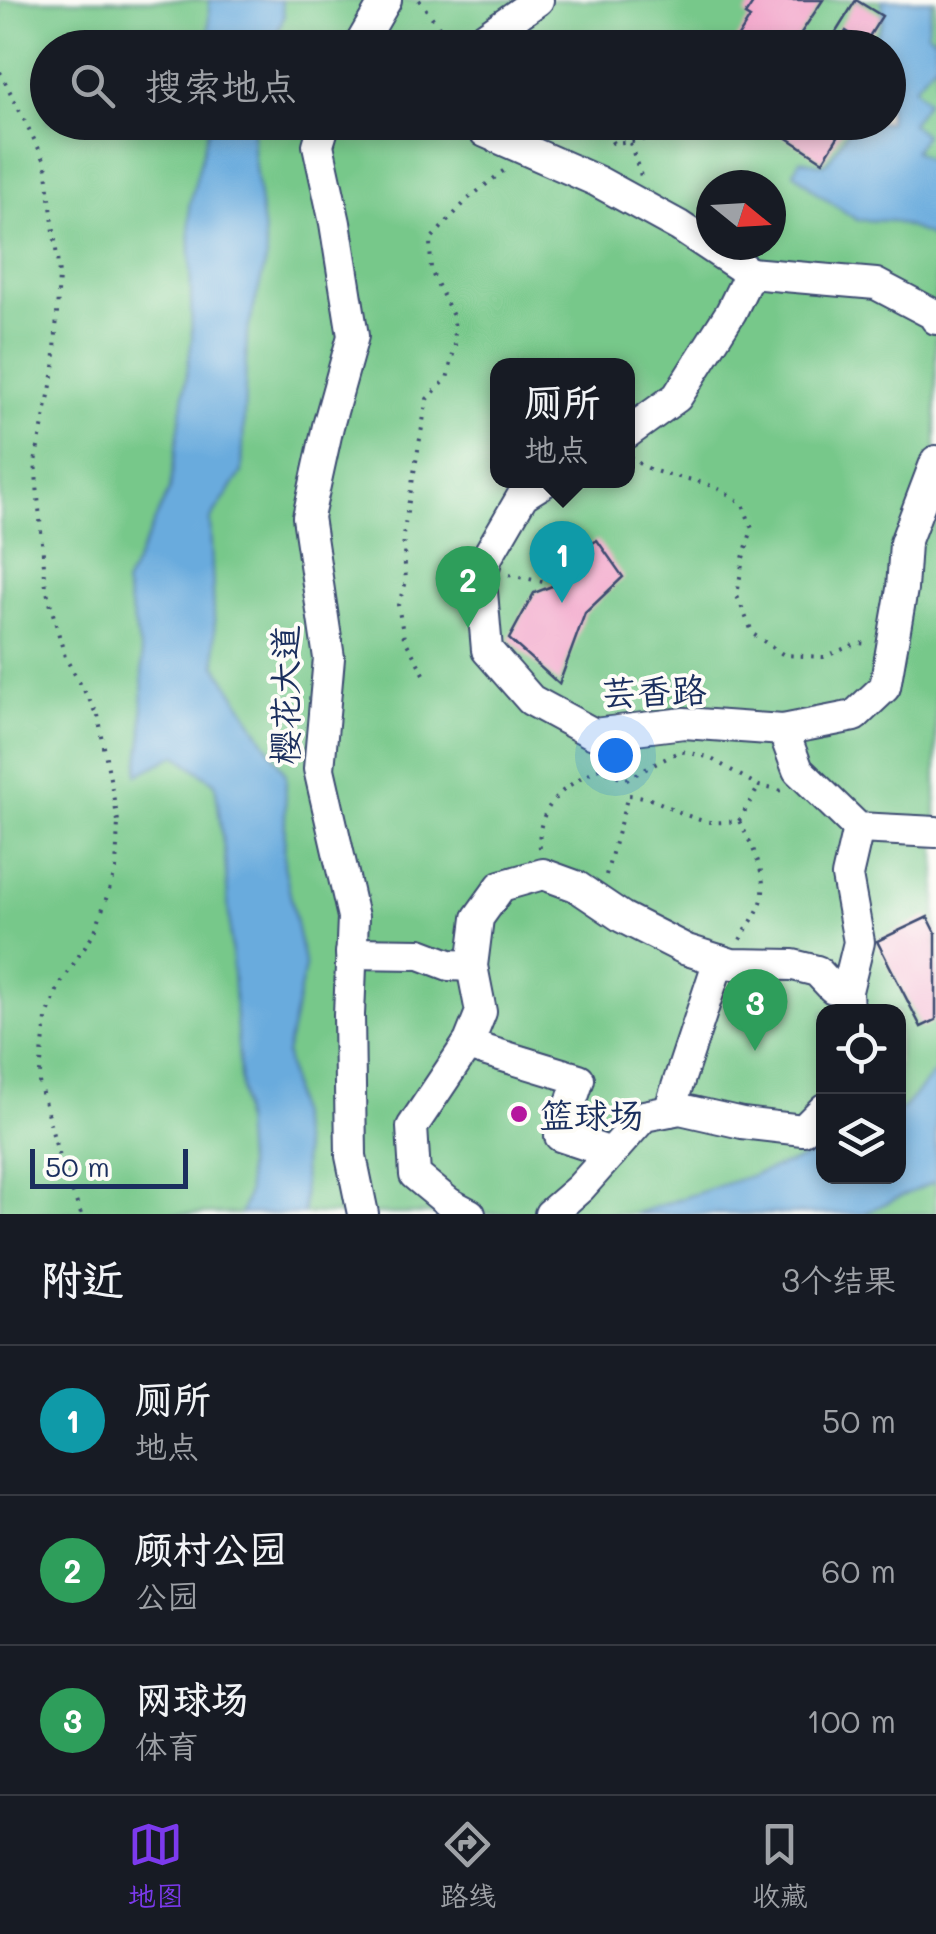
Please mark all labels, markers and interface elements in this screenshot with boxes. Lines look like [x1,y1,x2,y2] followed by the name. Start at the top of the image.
[30,30,906,140] search box
[65,58,120,113] icon: search
[145,60,297,110] text: 搜索地点
[696,170,786,260] north arrow
[490,358,635,488] popup
[524,376,601,426] text: 厕所
[524,427,589,469] text: 地点
[530,520,594,603] pin: 1
[436,546,500,628] pin: 2
[261,625,307,765] street label: 樱花大道
[601,665,707,715] street label: 芸香路
[590,730,641,781] your location
[722,968,788,1051] pin: 3
[816,1004,906,1184] map controls
[816,1004,906,1094] button: locate
[539,1091,644,1137] place label: 篮球场
[816,1094,906,1184] button: layers
[508,1103,530,1125] marker: 篮球场
[30,1144,188,1188] scale bar
[45,1148,110,1184] text: 50 m
[40,1251,124,1306] text: 附近
[781,1258,896,1300] text: 3个结果
[135,1373,211,1423] text: 厕所
[65,1399,80,1441] text: 1
[822,1399,896,1441] text: 50 m
[135,1424,199,1466] text: 地点
[135,1523,287,1573] text: 顾村公园
[64,1549,81,1591] text: 2
[821,1549,896,1591] text: 60 m
[135,1574,199,1616] text: 公园
[135,1673,249,1723] text: 网球场
[63,1699,82,1741] text: 3
[806,1699,896,1741] text: 100 m
[135,1724,199,1766] text: 体育
[128,1817,184,1914] tab: 地图
[440,1817,496,1914] tab: 路线
[752,1817,808,1914] tab: 收藏

